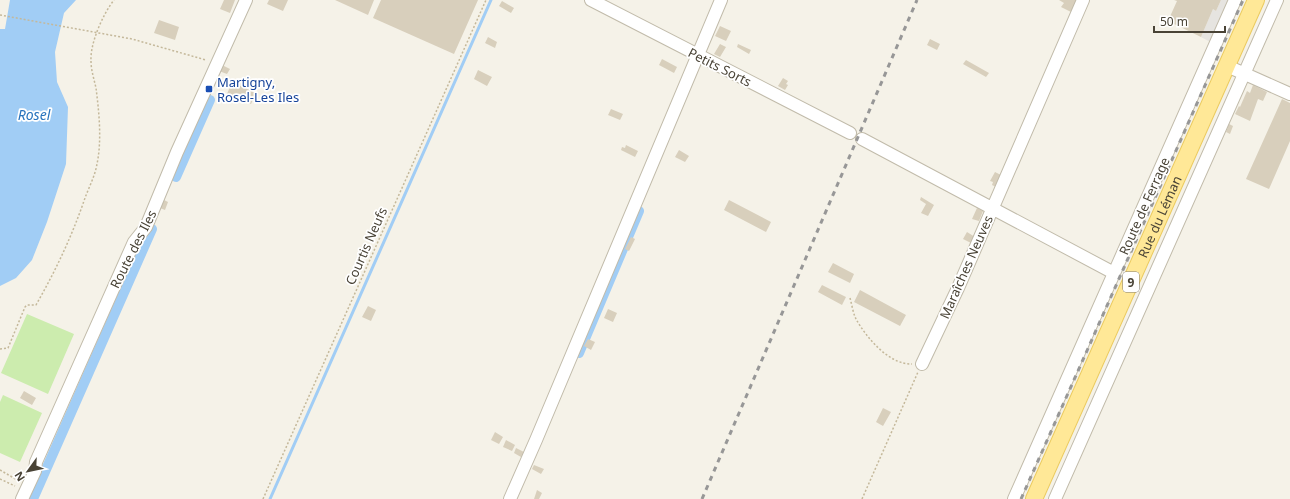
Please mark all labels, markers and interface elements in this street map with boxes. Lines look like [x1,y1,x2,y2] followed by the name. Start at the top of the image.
[1154,8,1225,34] scale bar
[1160,13,1188,30] text: 50 m
[685,43,755,91] street label: Petits Sorts
[217,73,299,106] place label: Martigny, Rosel-Les Iles
[204,84,214,94] marker: Martigny, Rosel-Les Iles
[18,105,51,124] water label: Rosel
[1114,154,1174,258] street label: Route de Ferrage
[1134,173,1186,261] street label: Rue du Léman
[341,204,391,288] street label: Courtis Neufs
[106,207,160,291] street label: Route des Iles
[935,212,997,322] street label: Maraîches Neuves
[1123,272,1139,292] road number: 9
[8,451,48,491] north arrow
[10,469,28,485] text: N

